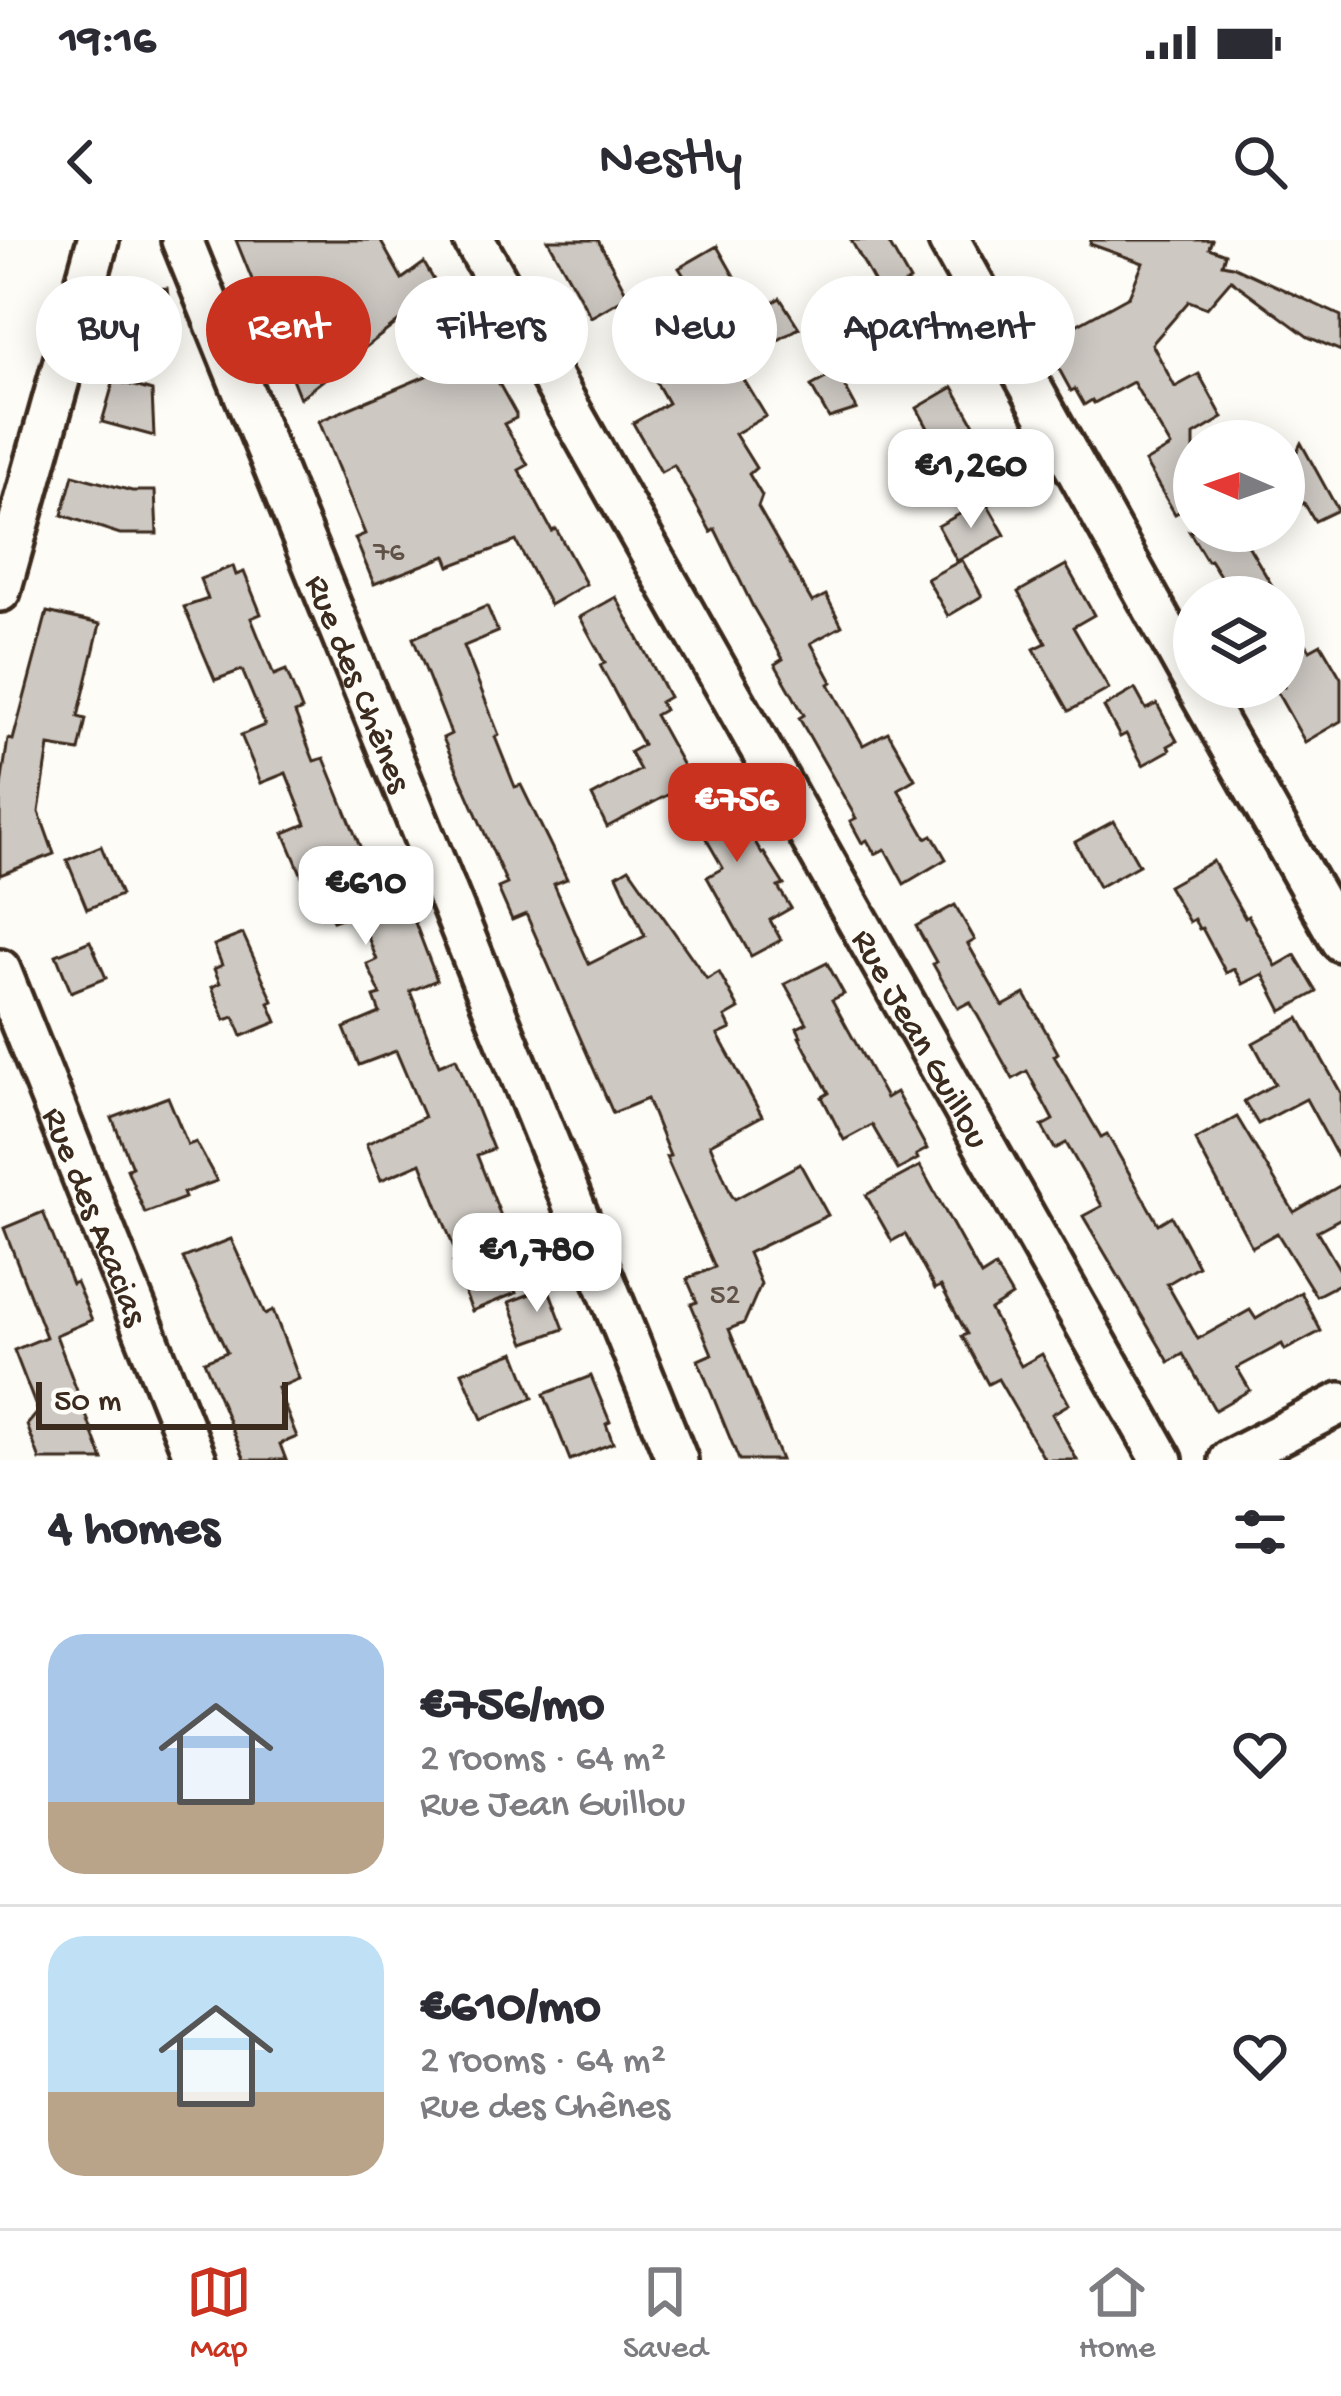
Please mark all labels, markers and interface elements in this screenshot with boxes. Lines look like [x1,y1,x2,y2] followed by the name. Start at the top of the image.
[60,16,156,69] text: 19:16
[48,129,114,195] icon: back
[1227,129,1293,195] icon: search
[599,130,742,194] text: Nestly
[36,276,182,384] chip: Buy
[206,276,371,384] chip: Rent
[395,276,588,384] chip: Filters
[612,276,777,384] chip: New
[801,276,1075,384] chip: Apartment
[1173,420,1305,552] north arrow
[1173,420,1305,708] map controls
[873,429,1069,531] pin: €1,260
[915,445,1027,491] text: €1,260
[373,537,405,572] house number: 76
[292,569,419,801] street label: Rue des Chênes
[1173,576,1305,708] button: layers
[666,763,808,865] pin: €756
[695,779,779,825] text: €756
[295,846,437,948] pin: €610
[326,862,406,908] text: €610
[839,923,997,1158] street label: Rue Jean Guillou
[29,1102,156,1334] street label: Rue des Acacias
[439,1213,635,1315] pin: €1,780
[479,1229,595,1275] text: €1,780
[710,1280,740,1315] house number: 52
[36,1376,288,1429] scale bar
[54,1384,121,1422] text: 50 m
[1227,1499,1293,1565] icon: filters
[48,1502,219,1562] text: 4 homes
[420,1678,604,1738] text: €756/mo
[144,1682,288,1826] icon: home
[1227,1721,1293,1787] icon: heart
[420,1738,666,1784] text: 2 rooms · 64 m²
[420,1784,685,1830] text: Rue Jean Guillou
[420,1980,601,2040] text: €610/mo
[144,1984,288,2128] icon: home
[1227,2023,1293,2089] icon: heart
[420,2040,666,2086] text: 2 rooms · 64 m²
[420,2086,670,2132] text: Rue des Chênes
[186,2259,252,2369] tab: Map
[623,2259,708,2369] tab: Saved
[1079,2259,1155,2369] tab: Home

